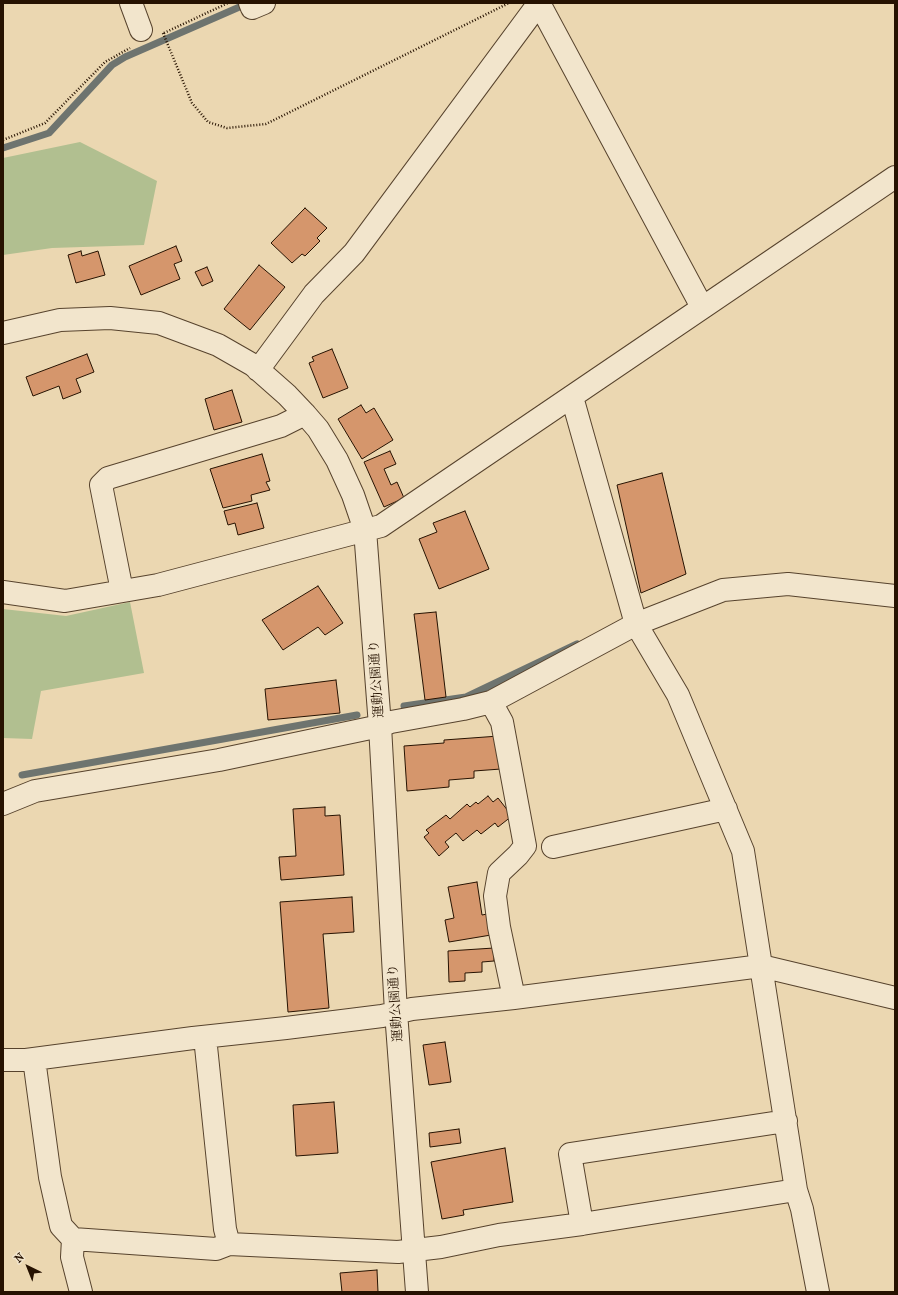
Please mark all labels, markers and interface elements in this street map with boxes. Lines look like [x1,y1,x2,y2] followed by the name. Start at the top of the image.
[366,640,388,718] street label: 運動公園通り
[385,964,407,1042] street label: 運動公園通り
[8,1247,48,1287] north arrow
[12,1250,27,1265] text: N

